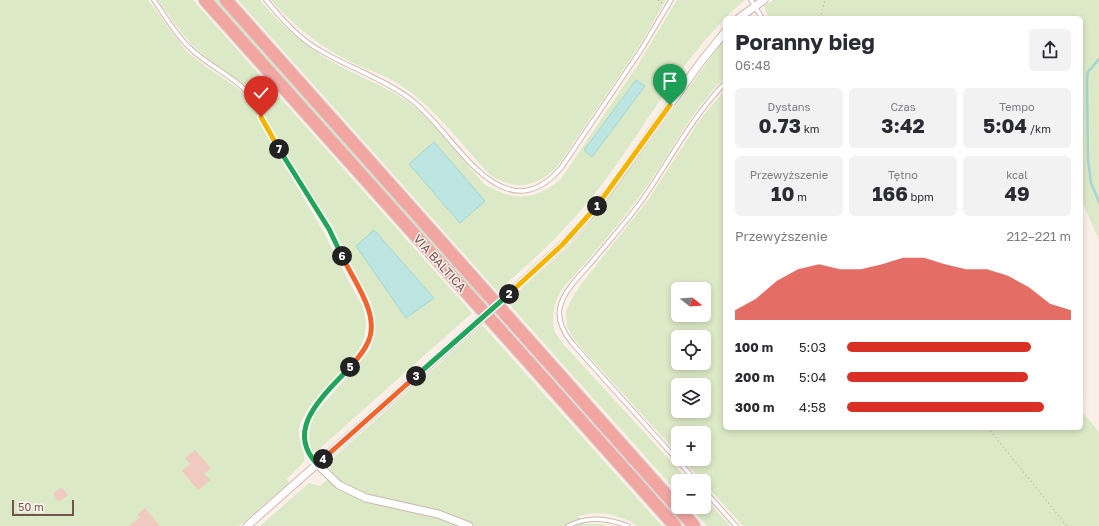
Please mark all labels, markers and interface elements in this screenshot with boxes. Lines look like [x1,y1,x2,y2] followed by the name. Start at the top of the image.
[735,28,875,55] text: Poranny bieg
[1029,29,1071,71] button: share
[735,57,771,73] text: 06:48
[653,64,687,105] pin
[659,70,681,92] icon: arrive
[244,76,278,117] pin
[250,82,272,104] icon: check
[768,100,810,113] text: Dystans
[890,100,916,113] text: Czas
[999,100,1035,113] text: Tempo
[758,113,801,137] text: 0.73
[881,113,925,137] text: 3:42
[983,113,1027,137] text: 5:04
[801,122,820,135] text: km
[1027,122,1051,135] text: /km
[269,139,289,159] pin: 7
[276,142,282,155] text: 7
[750,168,828,181] text: Przewyższenie
[888,168,918,181] text: Tętno
[1006,168,1028,181] text: kcal
[771,181,794,205] text: 10
[872,181,908,205] text: 166
[1004,181,1030,205] text: 49
[794,190,807,203] text: m
[908,190,934,203] text: bpm
[587,196,607,216] pin: 1
[594,199,600,212] text: 1
[735,228,828,244] text: Przewyższenie
[1007,228,1071,244] text: 212–221 m
[410,231,470,295] street label: VIA BALTICA
[332,246,352,266] pin: 6
[339,249,346,262] text: 6
[671,282,711,322] north arrow
[671,282,711,514] map controls
[499,284,519,304] pin: 2
[506,287,512,300] text: 2
[671,330,711,370] button: locate
[735,339,773,355] text: 100 m
[799,339,826,355] text: 5:03
[340,357,360,377] pin: 5
[347,360,353,373] text: 5
[406,366,426,386] pin: 3
[413,369,419,382] text: 3
[735,369,774,385] text: 200 m
[799,369,826,385] text: 5:04
[671,378,711,418] button: layers
[735,399,774,415] text: 300 m
[799,399,826,415] text: 4:58
[671,426,711,466] button: +
[313,449,333,469] pin: 4
[320,452,326,465] text: 4
[671,474,711,514] button: −
[12,498,74,517] scale bar
[18,500,44,513] text: 50 m

